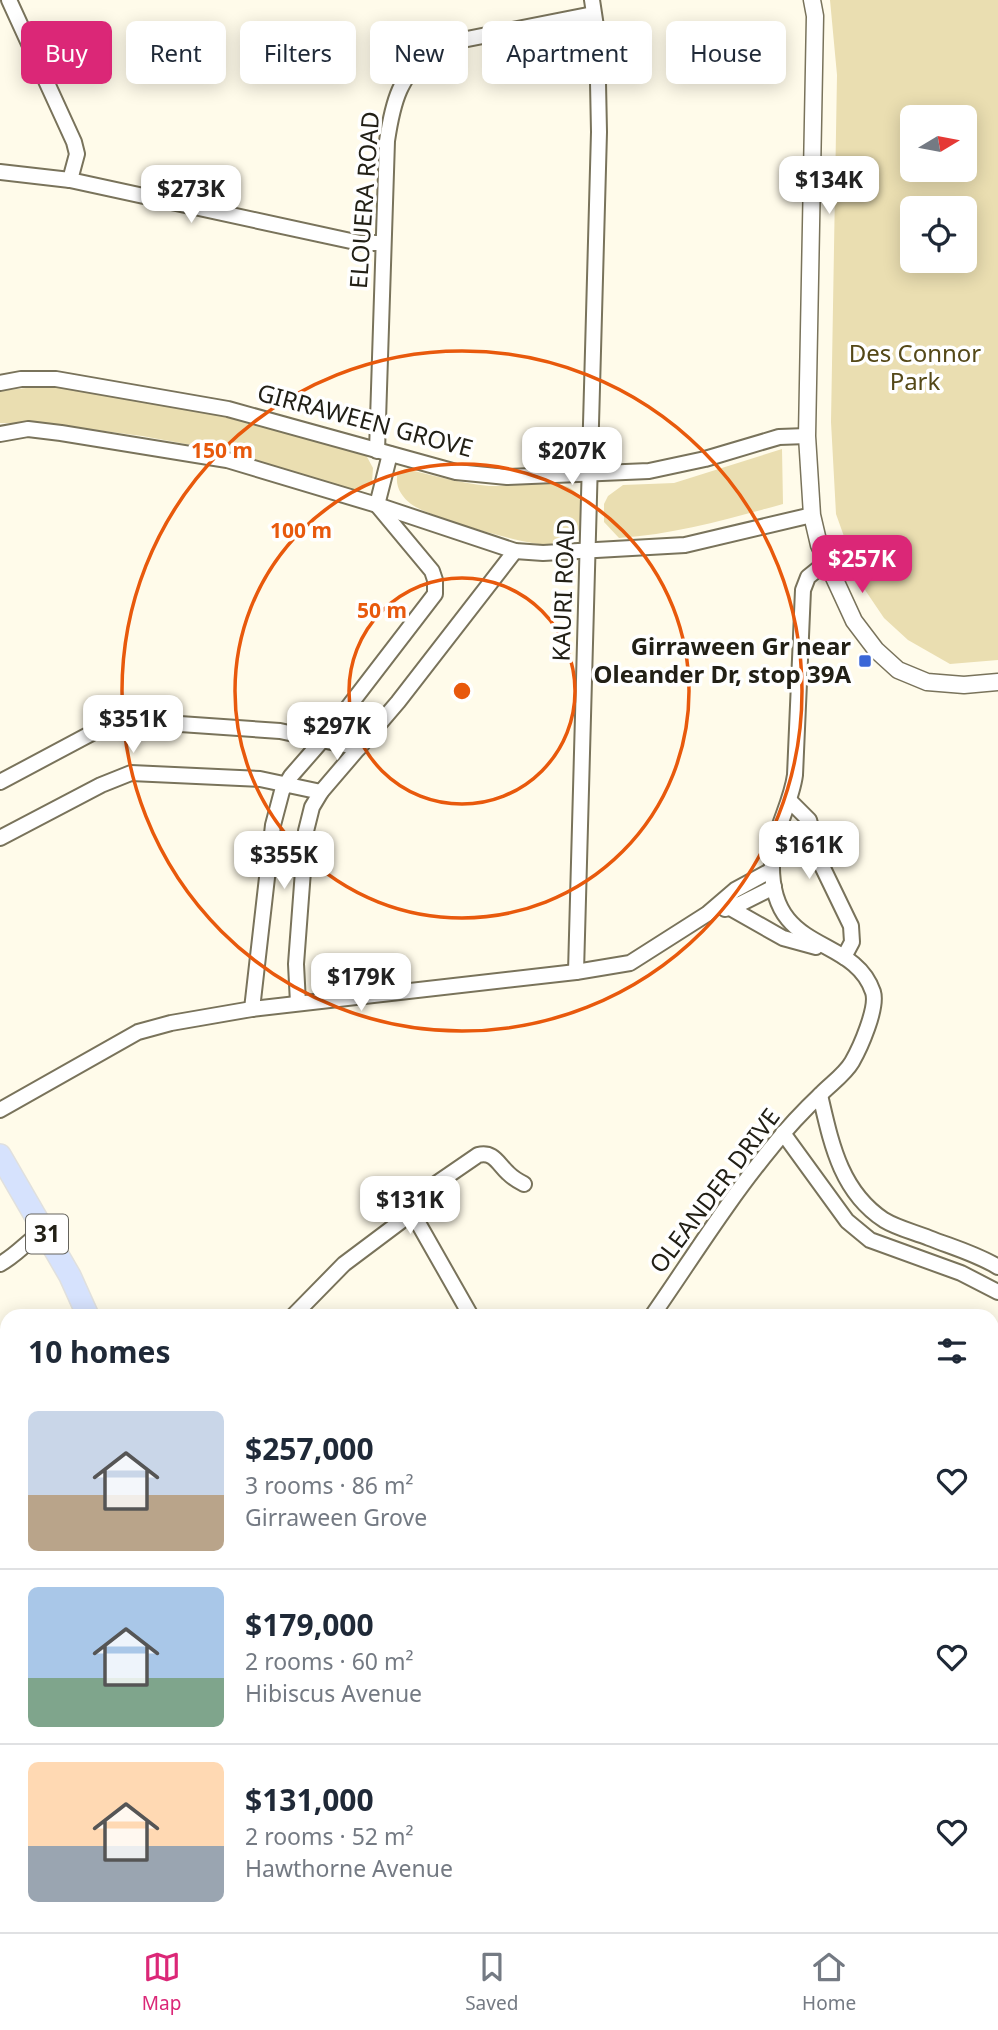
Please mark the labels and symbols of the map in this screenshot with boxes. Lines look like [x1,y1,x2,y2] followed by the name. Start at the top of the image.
[900,105,976,182] north arrow
[341,110,386,290] street label: ELOUERA ROAD
[780,156,878,216] pin: $134K
[142,166,240,225] pin: $273K
[849,336,981,397] park label: Des Connor Park
[254,375,477,464] street label: GIRRAWEEN GROVE
[523,428,621,487] pin: $207K
[191,436,253,464] text: 150 m
[270,516,332,544] text: 100 m
[544,518,581,662] street label: KAURI ROAD
[813,536,911,595] pin: $257K
[357,596,407,624] text: 50 m
[594,629,851,690] place label: Girraween Gr near Oleander Dr, stop 39A
[857,653,873,669] marker: Girraween Gr near Oleander Dr, stop 39A
[450,679,474,703] centre of rings
[84,696,182,755] pin: $351K
[288,702,386,762] pin: $297K
[760,822,858,881] pin: $161K
[235,832,333,891] pin: $355K
[312,954,410,1013] pin: $179K
[641,1101,787,1279] street label: OLEANDER DRIVE
[361,1176,459,1236] pin: $131K
[26,1214,68,1254] road number: 31

